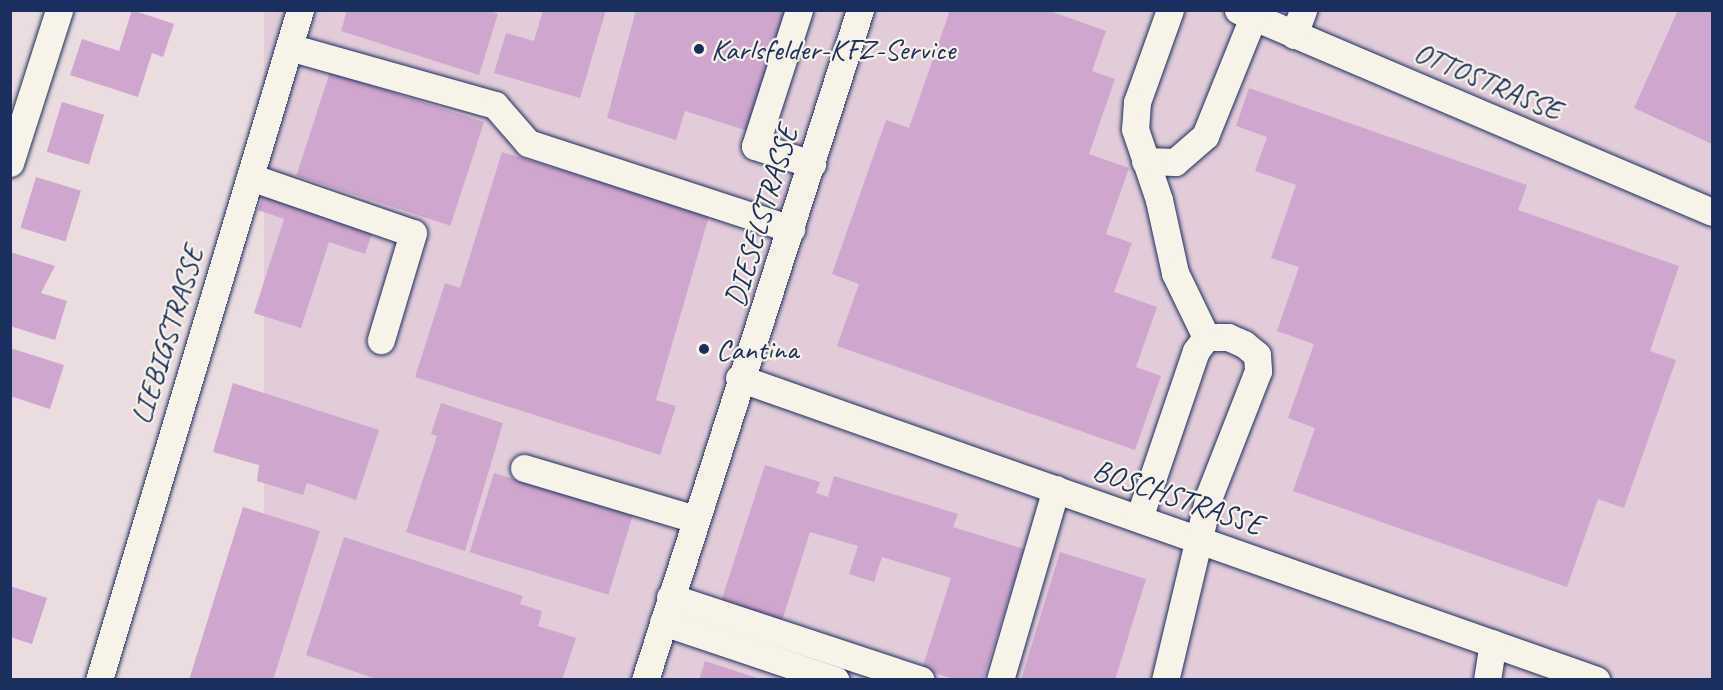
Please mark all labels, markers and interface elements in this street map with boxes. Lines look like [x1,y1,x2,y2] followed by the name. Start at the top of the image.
[711,31,955,67] place label: Karlsfelder-KFZ-Service
[1409,34,1567,128] street label: OTTOSTRASSE
[692,42,706,56] marker: Karlsfelder-KFZ-Service
[716,121,806,311] street label: DIESELSTRASSE
[123,242,211,428] street label: LIEBIGSTRASSE
[716,331,798,367] place label: Cantina
[697,342,711,356] marker: Cantina
[1088,451,1268,543] street label: BOSCHSTRASSE

